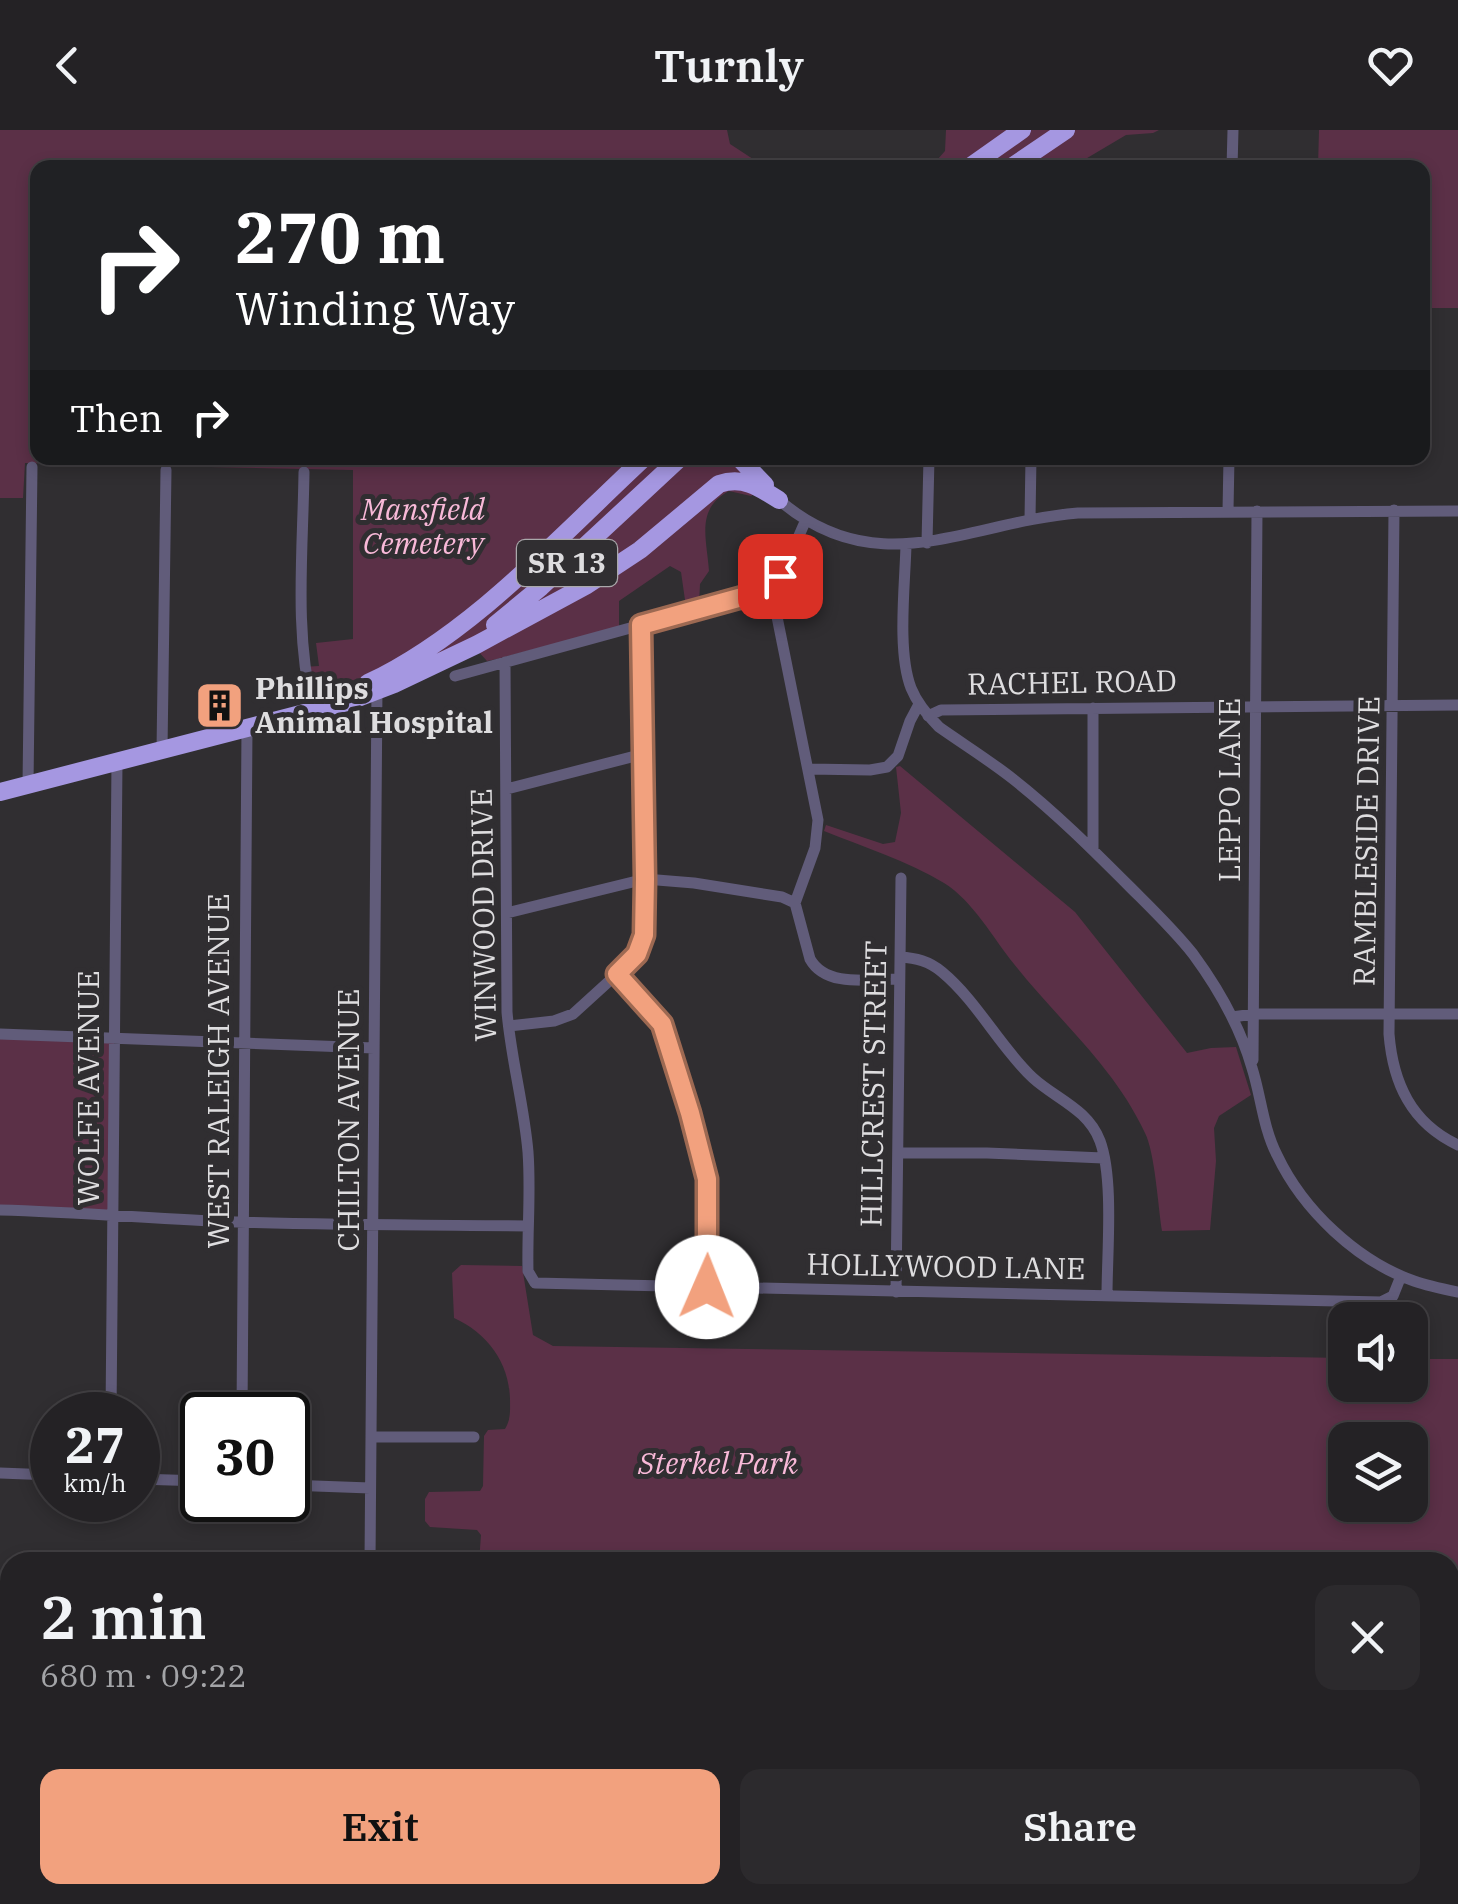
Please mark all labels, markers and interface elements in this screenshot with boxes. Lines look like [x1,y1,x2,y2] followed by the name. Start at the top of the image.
[654,36,804,94] text: Turnly
[40,38,95,93] icon: back
[1363,38,1418,93] icon: heart
[235,191,445,282] text: 270 m
[70,200,200,330] icon: right
[235,279,515,337] text: Winding Way
[183,390,238,445] icon: right
[70,393,163,442] text: Then
[360,489,486,562] park label: Mansfield Cemetery
[738,534,823,619] pin
[517,540,617,586] road number: SR 13
[753,549,808,604] icon: arrive
[967,660,1177,703] street label: RACHEL ROAD
[255,668,493,741] place label: Phillips Animal Hospital
[194,680,246,732] building icon: Phillips Animal Hospital
[1343,695,1388,987] street label: RAMBLESIDE DRIVE
[1209,698,1248,882] street label: LEPPO LANE
[461,788,504,1042] street label: WINWOOD DRIVE
[198,893,237,1249] street label: WEST RALEIGH AVENUE
[851,940,895,1228] street label: HILLCREST STREET
[68,970,107,1206] street label: WOLFE AVENUE
[328,988,367,1252] street label: CHILTON AVENUE
[655,1235,759,1339] position arrow
[806,1244,1086,1287] street label: HOLLYWOOD LANE
[1328,1302,1428,1522] map controls
[1328,1302,1428,1402] button: sound
[180,1392,310,1522] speed limit sign: 30
[65,1412,125,1477] text: 27
[1328,1422,1428,1522] button: layers
[637,1443,798,1482] park label: Sterkel Park
[63,1466,127,1499] text: km/h
[40,1577,207,1656] text: 2 min
[1315,1585,1420,1690] button: close
[40,1654,247,1696] text: 680 m · 09:22
[40,1769,720,1884] button: Exit
[740,1769,1420,1884] button: Share

